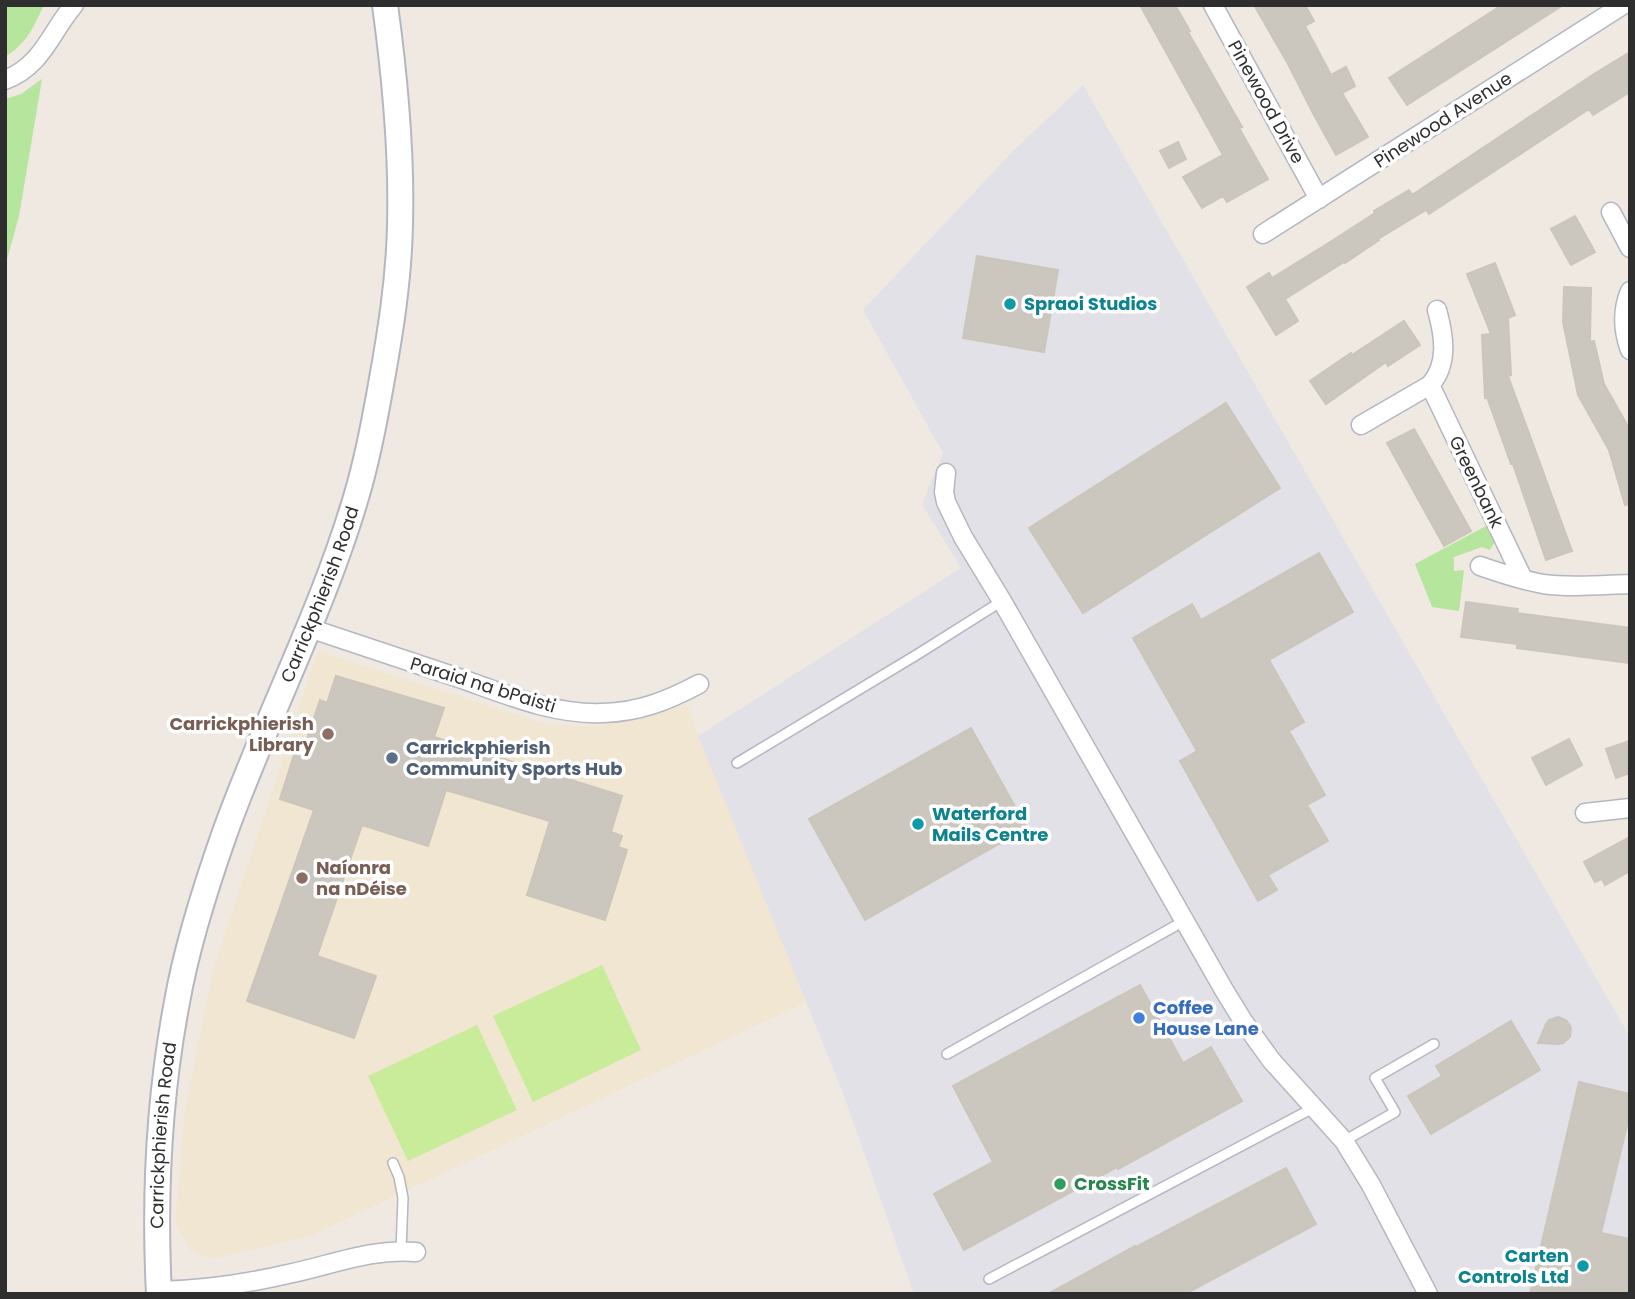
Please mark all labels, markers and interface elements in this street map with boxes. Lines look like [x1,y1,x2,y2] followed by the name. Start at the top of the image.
[1222,36,1311,168] street label: Pinewood Drive
[1369,66,1517,174] street label: Pinewood Avenue
[1024,291,1157,316] place label: Spraoi Studios
[1002,296,1018,312] marker: Spraoi Studios
[1443,432,1510,533] street label: Greenbank
[274,503,365,686] street label: Carrickphierish Road
[407,651,559,719] street label: Paraid na bPaisti
[169,711,315,757] place label: Carrickphierish Library
[320,726,336,742] marker: Carrickphierish Library
[406,735,623,781] place label: Carrickphierish Community Sports Hub
[384,750,400,766] marker: Carrickphierish Community Sports Hub
[932,801,1048,847] place label: Waterford Mails Centre
[910,816,926,832] marker: Waterford Mails Centre
[316,855,407,901] place label: Naíonra na nDéise
[294,870,310,886] marker: Naíonra na nDéise
[1153,995,1259,1041] place label: Coffee House Lane
[1131,1010,1147,1026] marker: Coffee House Lane
[144,1040,182,1229] street label: Carrickphierish Road
[1074,1171,1149,1196] place label: CrossFit
[1052,1176,1068,1192] marker: CrossFit
[1458,1243,1569,1289] place label: Carten Controls Ltd
[1575,1258,1591,1274] marker: Carten Controls Ltd

